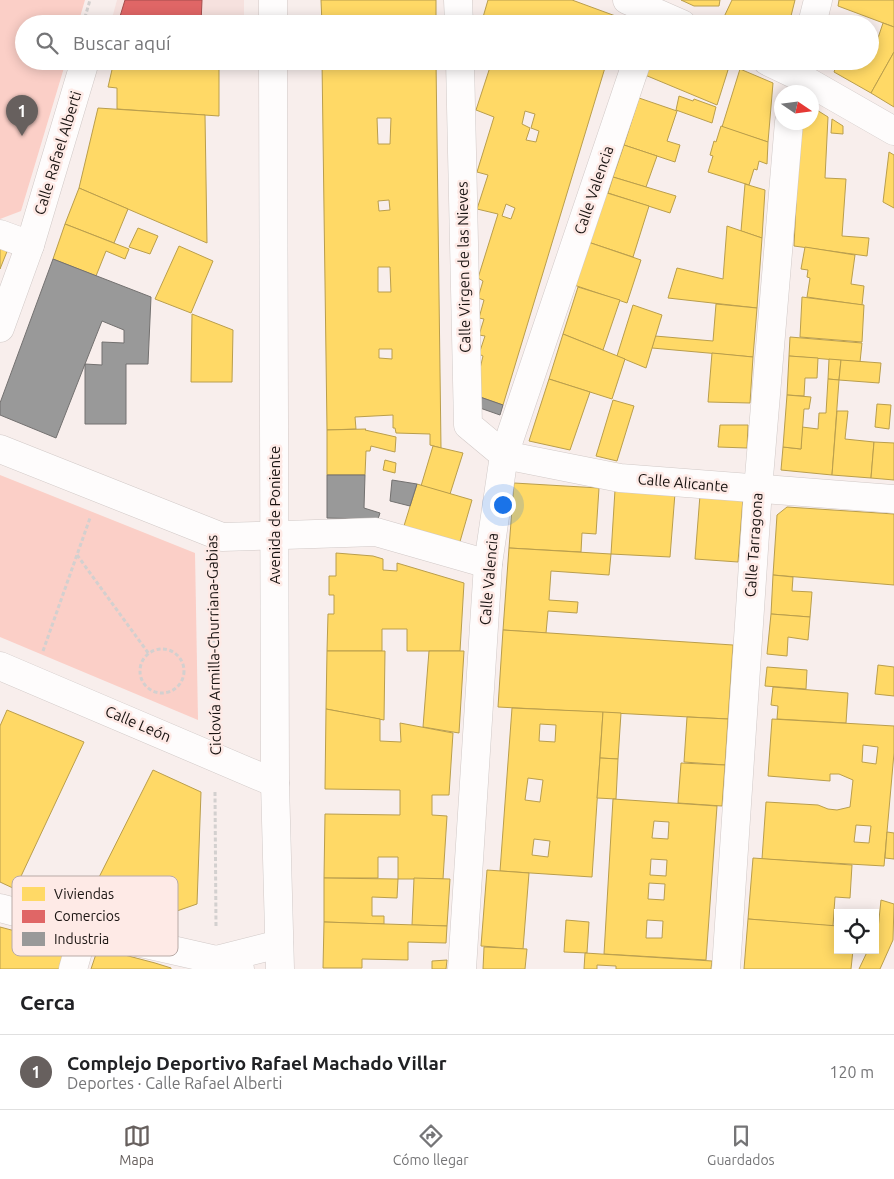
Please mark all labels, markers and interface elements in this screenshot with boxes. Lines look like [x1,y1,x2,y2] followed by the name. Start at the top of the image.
[15,15,879,70] search box
[33,29,61,57] icon: search
[73,32,171,54] text: Buscar aquí
[774,85,819,130] north arrow
[31,89,84,217] street label: Calle Rafael Alberti
[6,95,38,136] pin: 1
[570,143,617,236] street label: Calle Valencia
[454,181,473,353] street label: Calle Virgen de las Nieves
[266,446,283,584] street label: Avenida de Poniente
[637,470,729,495] street label: Calle Alicante
[490,492,516,518] your location
[741,492,766,598] street label: Calle Tarragona
[476,532,501,626] street label: Calle Valencia
[203,535,224,755] street label: Ciclovía Armilla-Churriana-Gabias
[103,702,174,745] street label: Calle León
[12,876,178,956] legend
[54,886,114,902] text: Viviendas
[54,908,120,924] text: Comercios
[834,909,879,954] map controls
[834,909,879,954] button: locate
[54,931,109,947] text: Industria
[20,990,75,1014] text: Cerca
[67,1052,447,1074] text: Complejo Deportivo Rafael Machado Villar
[31,1063,41,1081] text: 1
[829,1063,874,1081] text: 120 m
[67,1074,282,1092] text: Deportes · Calle Rafael Alberti
[119,1122,154,1168] tab: Mapa
[393,1122,469,1168] tab: Cómo llegar
[707,1122,775,1168] tab: Guardados

